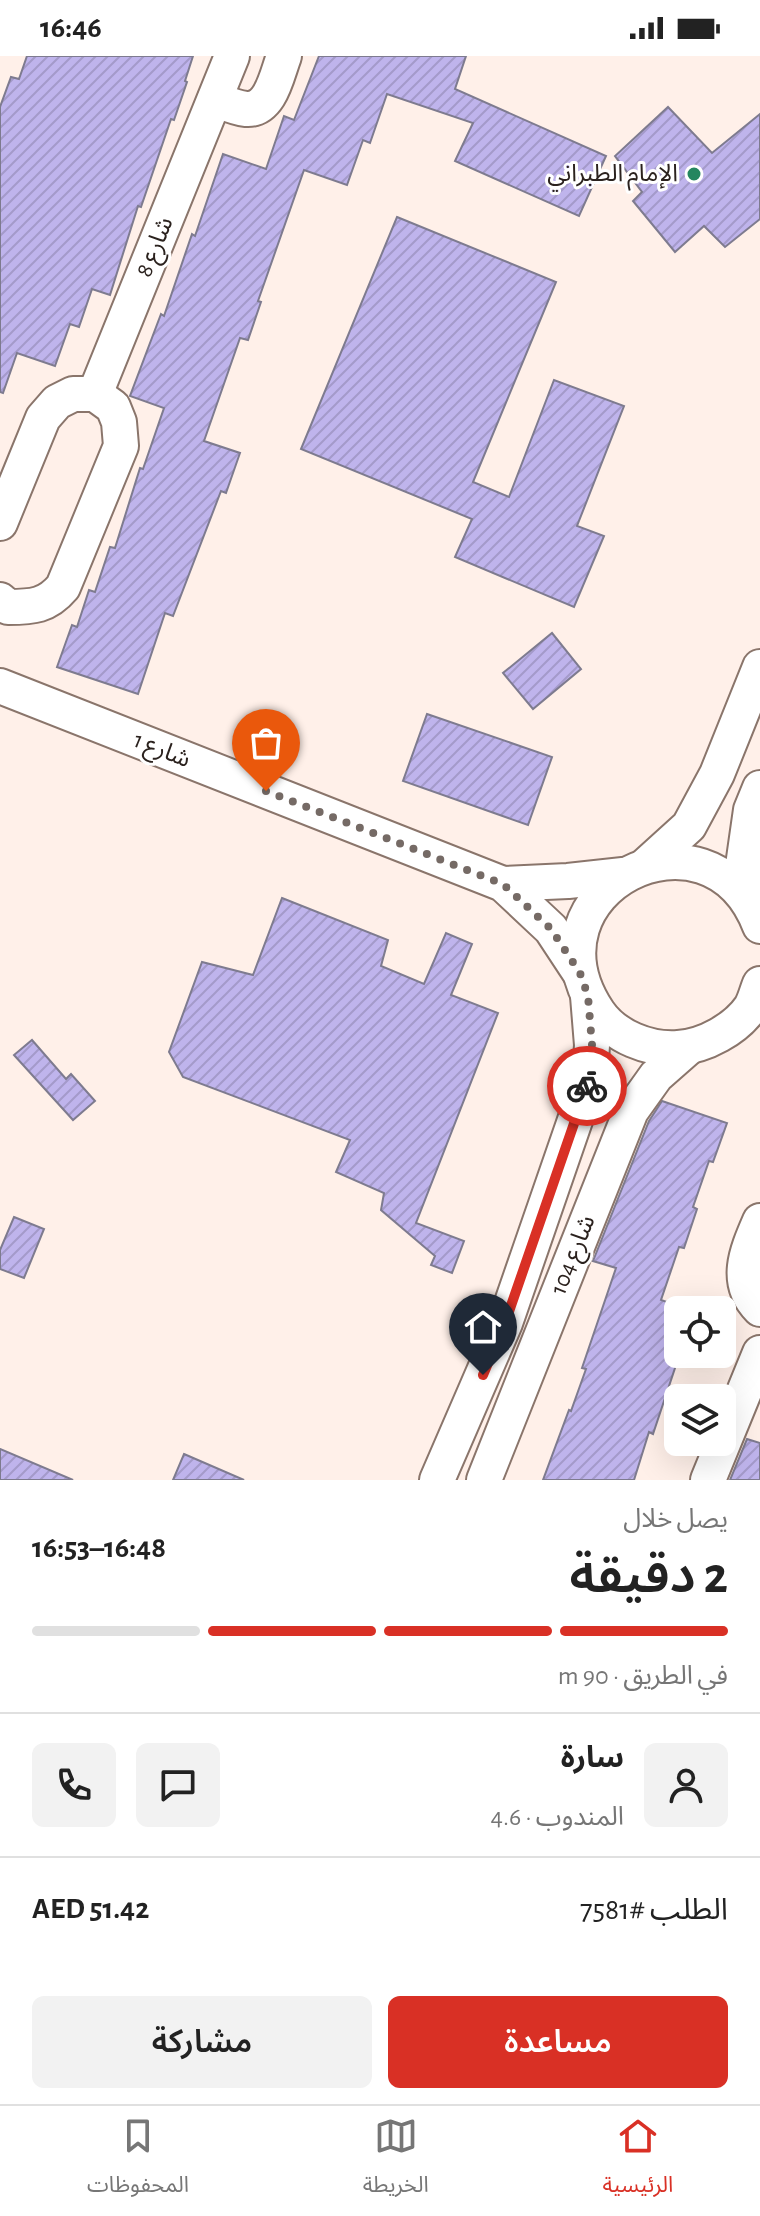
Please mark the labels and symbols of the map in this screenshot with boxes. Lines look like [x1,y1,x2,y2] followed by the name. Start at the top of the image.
[547,162,678,192] place label: الإمام الطبراني
[685,165,703,183] marker: الإمام الطبراني
[132,214,181,282] street label: شارع 8
[232,709,300,791] pin
[129,728,194,776] street label: شارع 1
[547,1046,627,1126] courier
[546,1212,603,1300] street label: شارع 104
[449,1293,517,1375] pin

